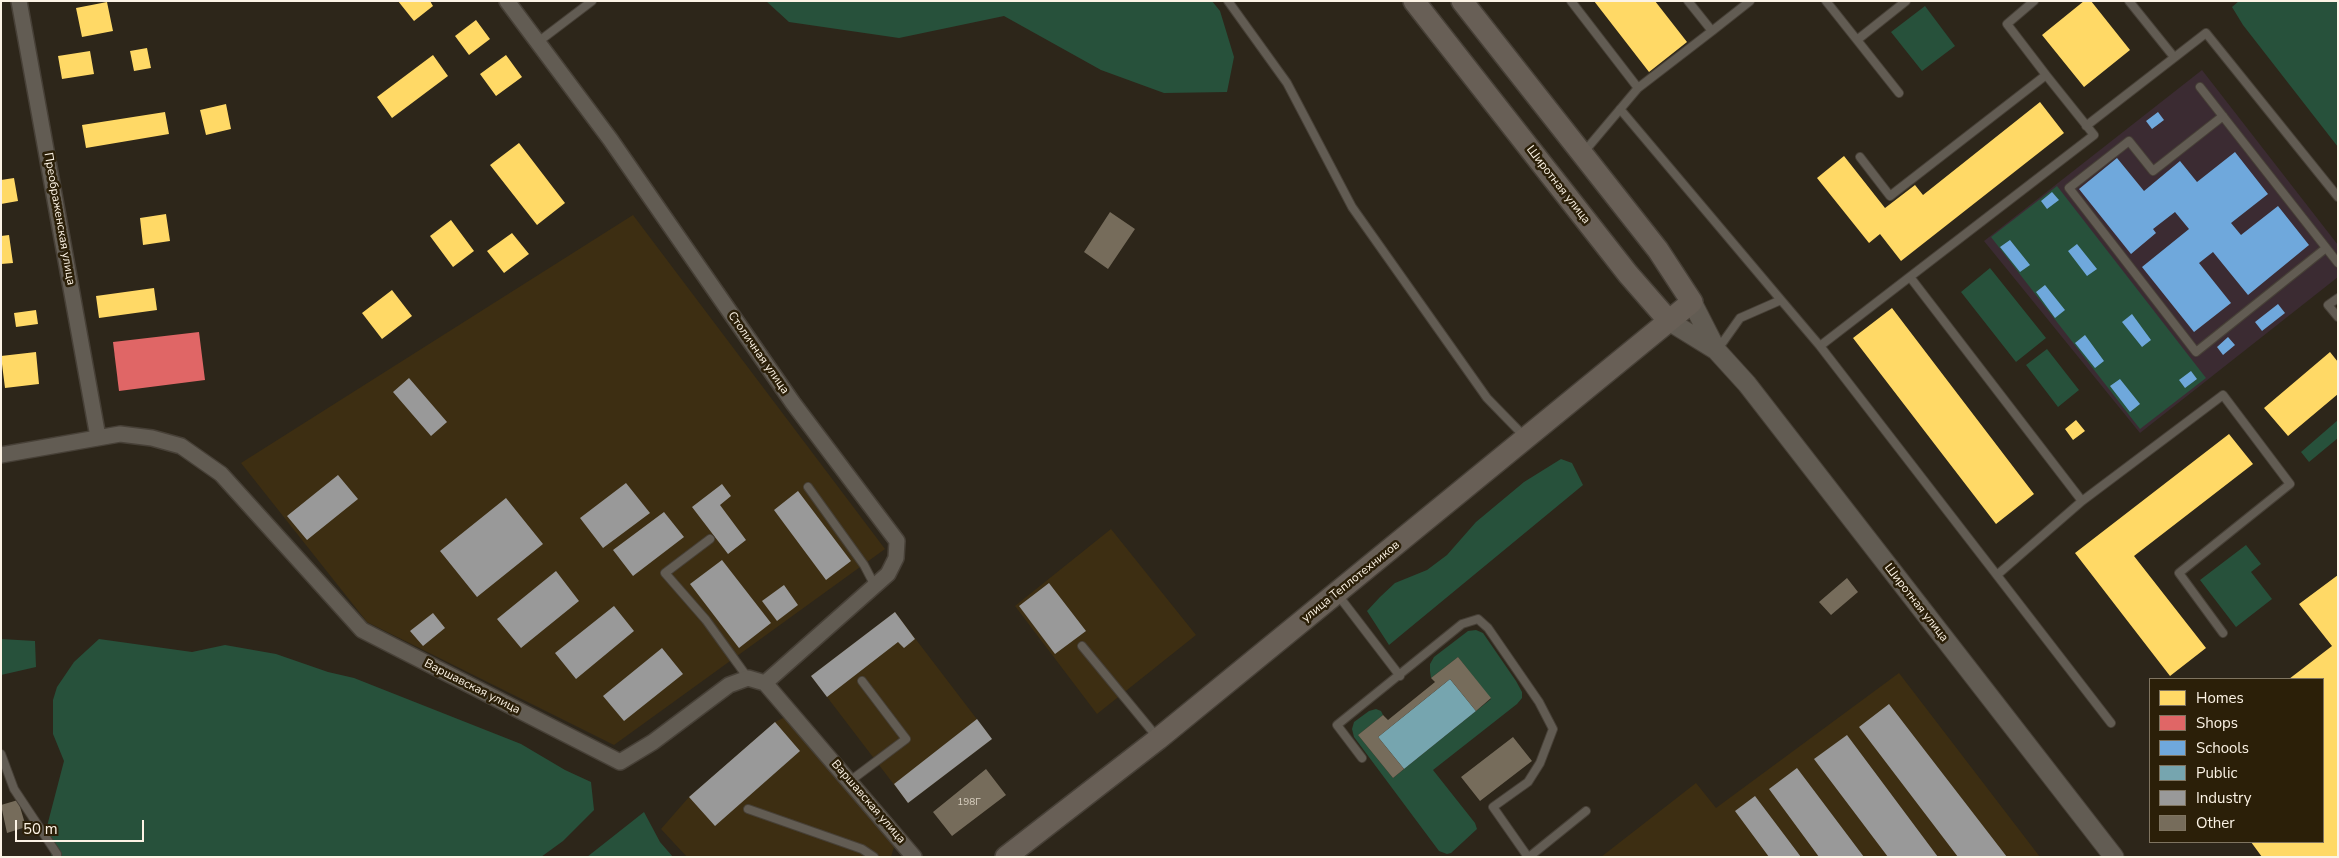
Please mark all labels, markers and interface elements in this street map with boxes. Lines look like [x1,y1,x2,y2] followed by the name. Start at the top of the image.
[1523,143,1593,227] street label: Широтная улица
[40,152,78,286] street label: Преображенская улица
[724,309,792,397] street label: Столичная улица
[1299,538,1403,626] street label: улица Теплотехников
[1881,561,1951,645] street label: Широтная улица
[422,657,522,717] street label: Варшавская улица
[2149,678,2324,843] legend
[2196,688,2244,708] text: Homes
[2196,713,2238,733] text: Shops
[2196,738,2249,758] text: Schools
[828,757,908,847] street label: Варшавская улица
[2196,763,2237,783] text: Public
[2196,788,2251,808] text: Industry
[957,797,981,809] house number: 198Г
[18,810,146,842] scale bar
[2196,813,2235,833] text: Other
[23,819,58,839] text: 50 m

